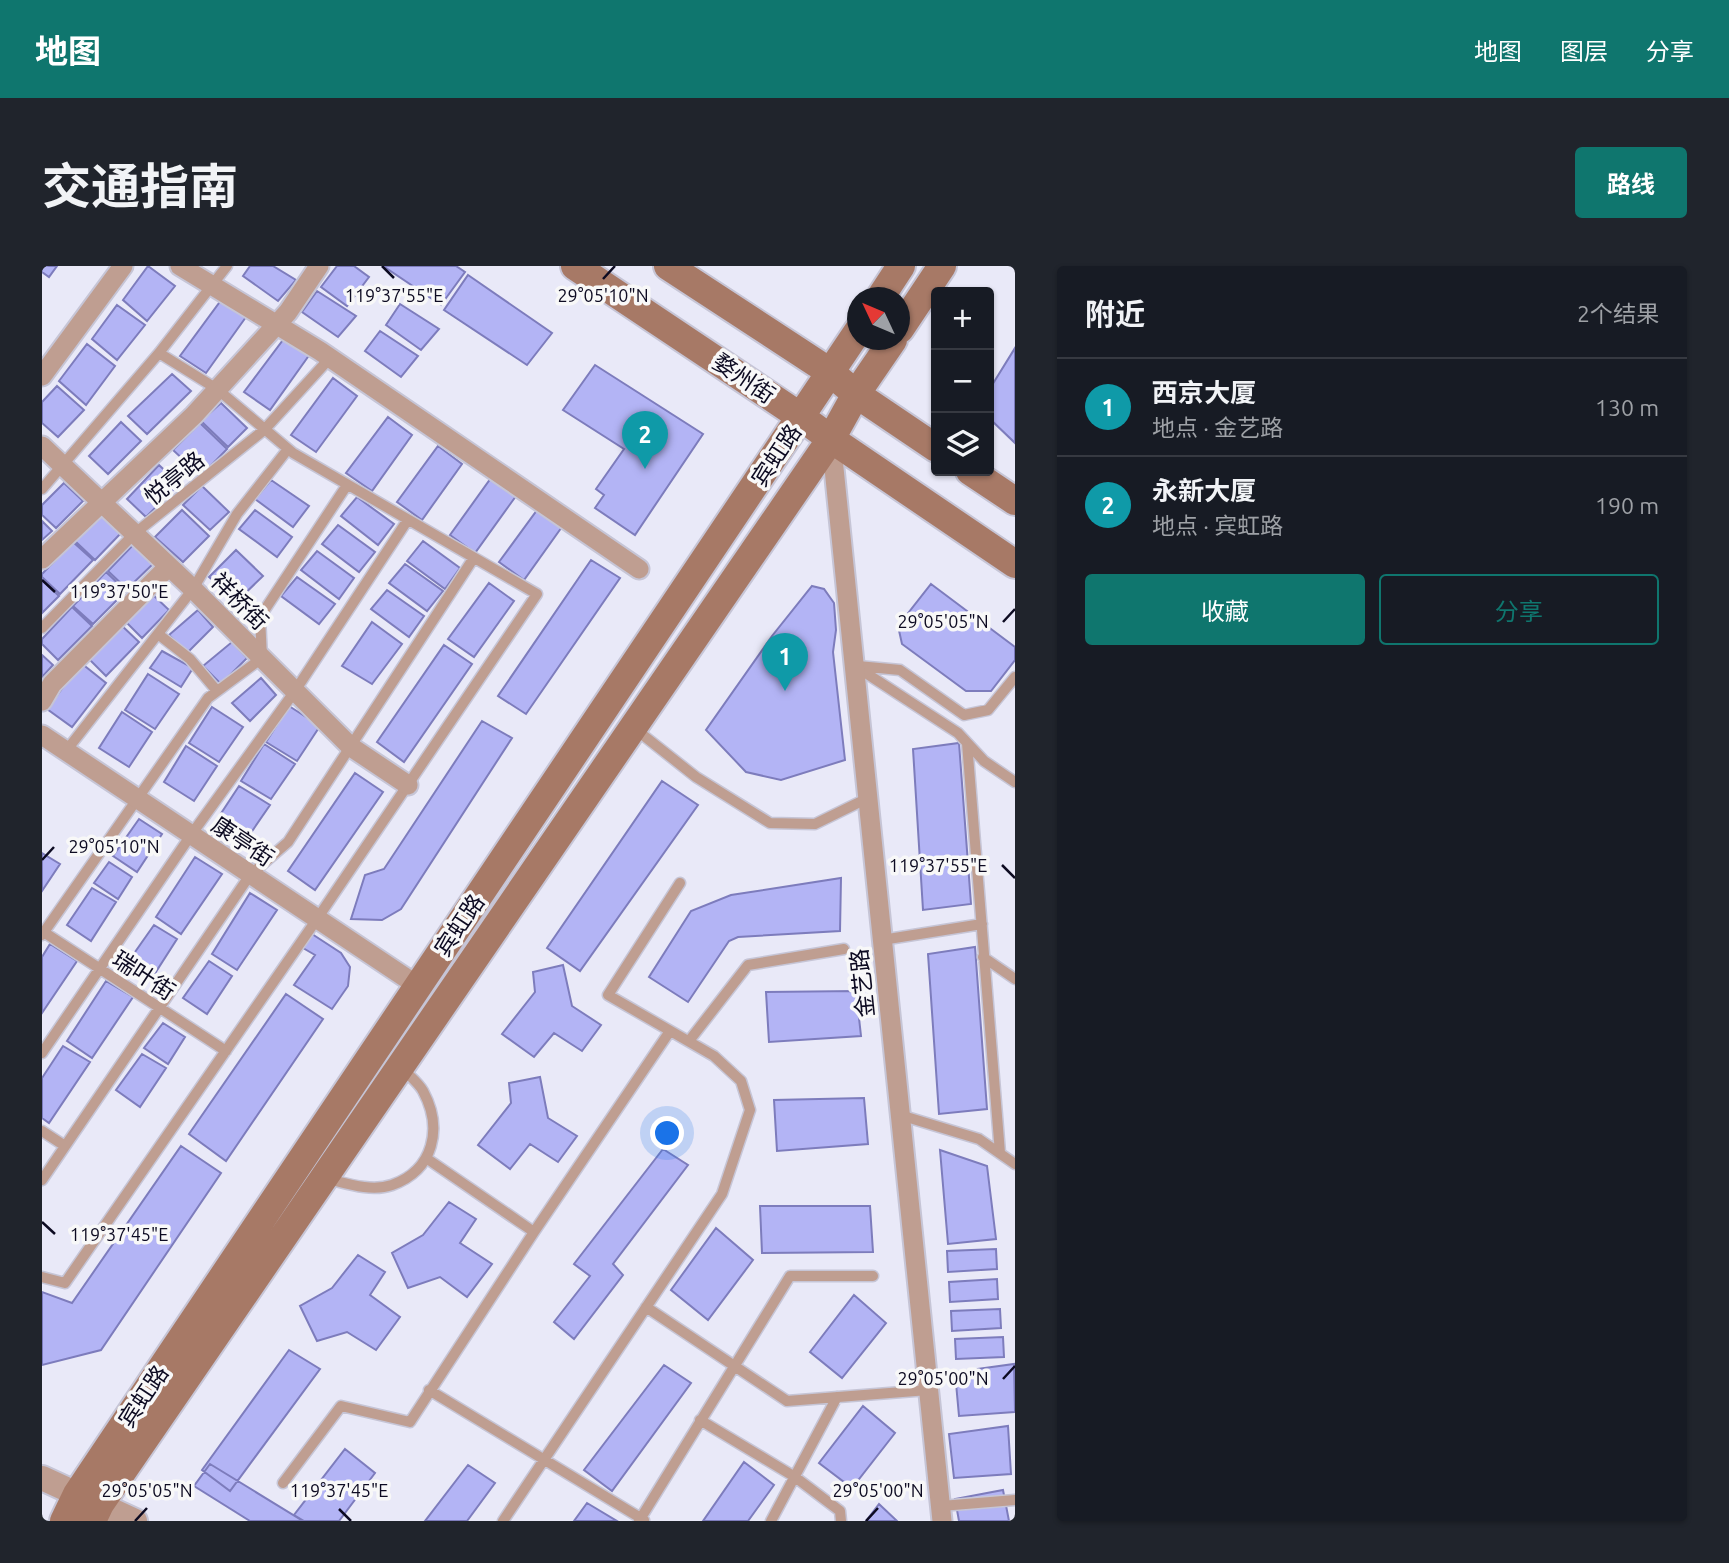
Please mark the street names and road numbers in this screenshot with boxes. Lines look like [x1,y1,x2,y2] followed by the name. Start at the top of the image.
[708,348,780,408] street label: 婺州街
[746,419,806,491] street label: 宾虹路
[139,447,209,509] street label: 悦亭路
[207,568,273,634] street label: 祥桥街
[207,811,279,871] street label: 康亭街
[429,889,489,961] street label: 宾虹路
[108,946,180,1004] street label: 瑞叶街
[846,947,878,1019] street label: 金艺路
[113,1360,173,1432] street label: 宾虹路

